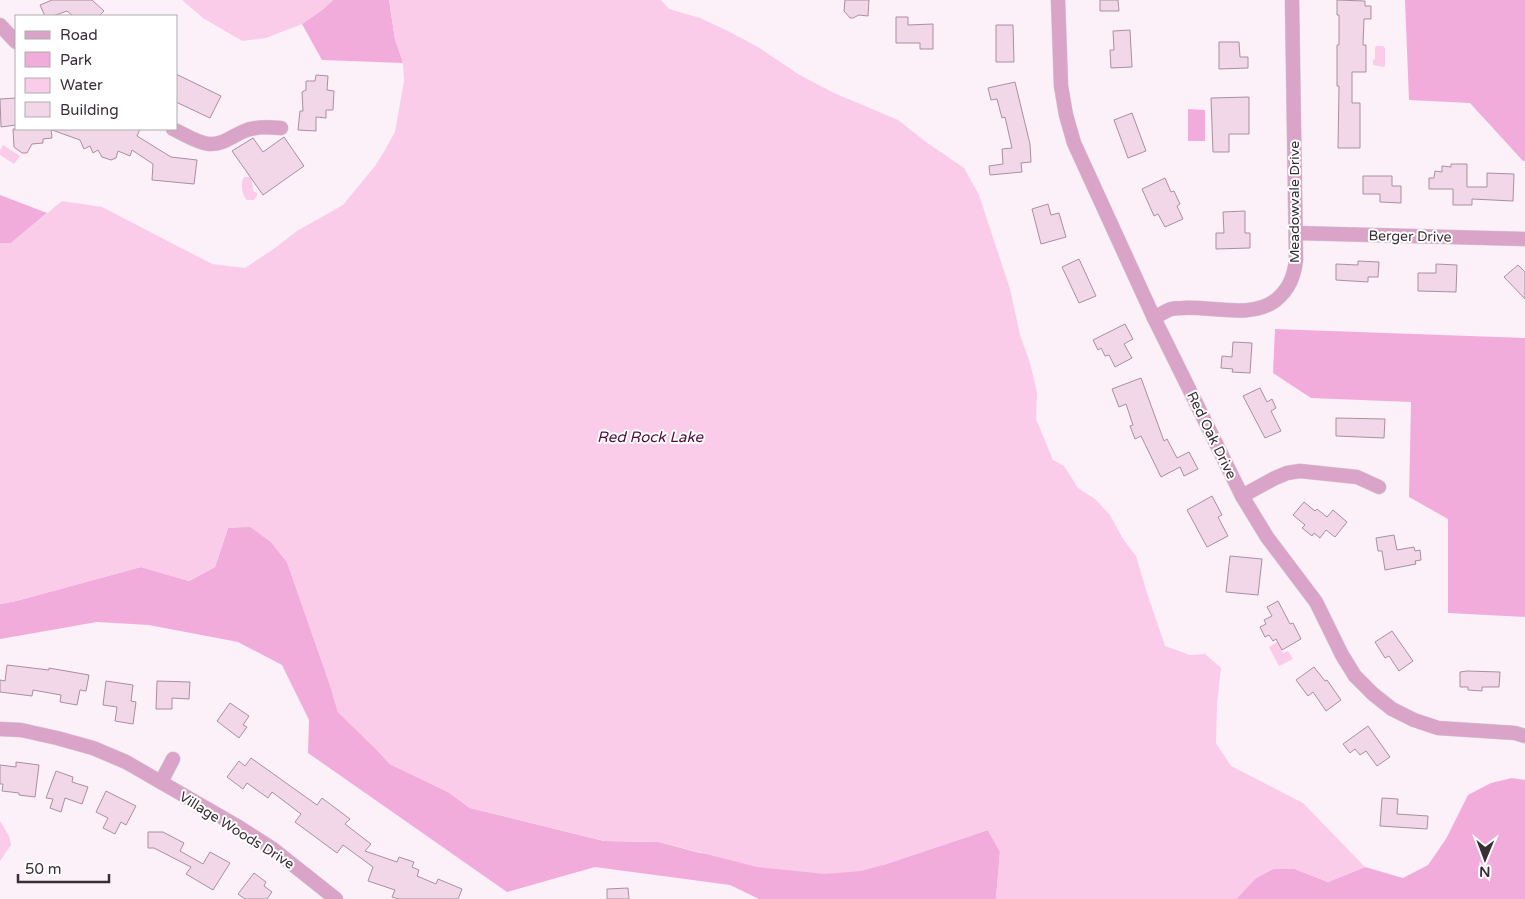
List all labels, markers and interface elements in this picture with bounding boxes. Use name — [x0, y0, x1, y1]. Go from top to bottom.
legend — [15, 15, 178, 130]
text: Road — [60, 26, 98, 44]
text: Park — [60, 51, 92, 69]
text: Water — [60, 76, 103, 94]
text: Building — [60, 101, 119, 119]
street label: Meadowvale Drive — [1286, 141, 1303, 263]
street label: Berger Drive — [1368, 227, 1452, 246]
street label: Red Oak Drive — [1183, 389, 1240, 482]
water label: Red Rock Lake — [597, 428, 705, 446]
street label: Village Woods Drive — [176, 788, 297, 873]
north arrow — [1460, 834, 1510, 884]
scale bar — [18, 852, 109, 884]
text: 50 m — [25, 860, 62, 878]
text: N — [1479, 863, 1491, 880]

